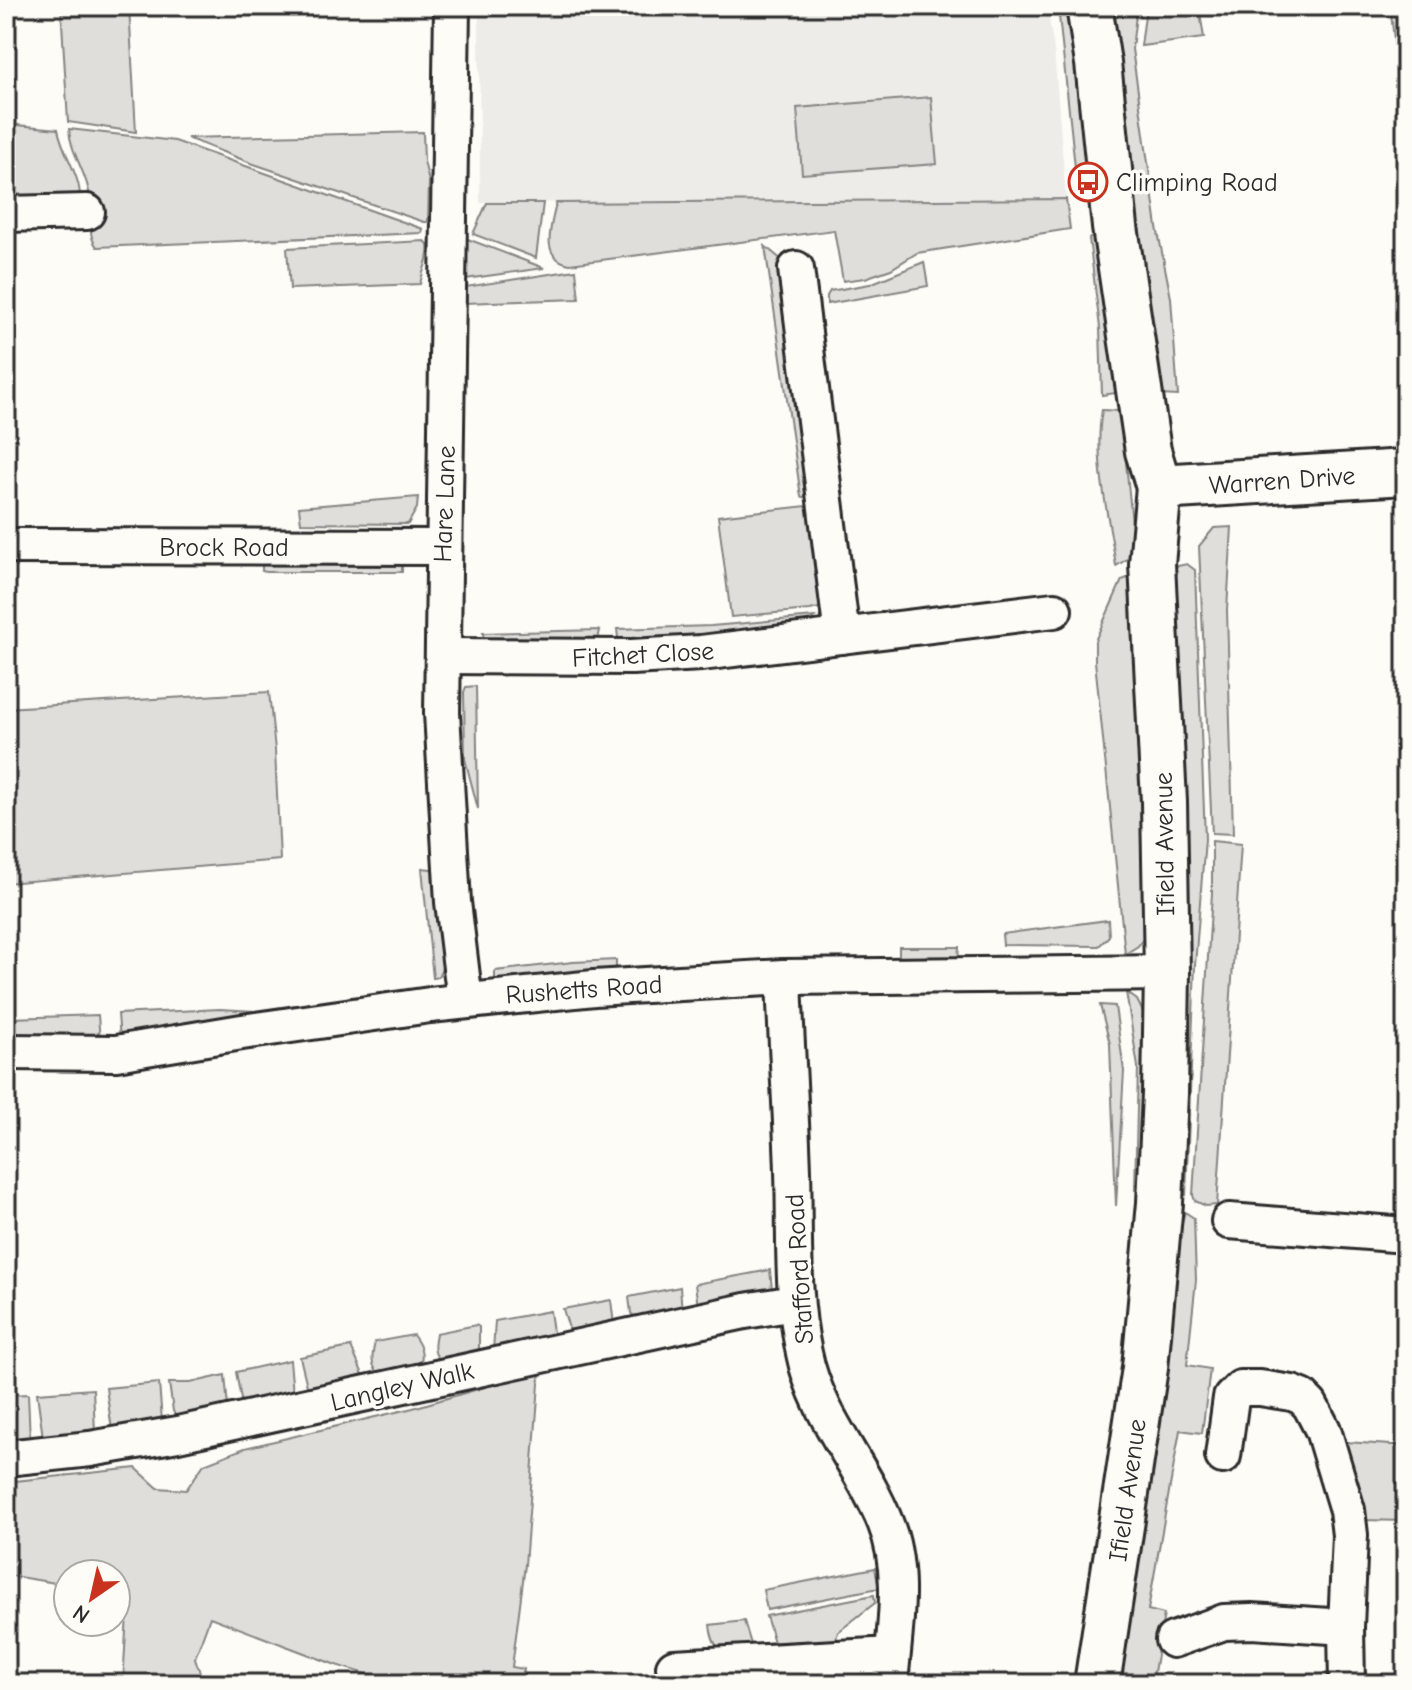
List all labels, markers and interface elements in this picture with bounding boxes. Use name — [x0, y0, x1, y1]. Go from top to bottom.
bus stop icon: Climping Road — [1067, 161, 1109, 203]
place label: Climping Road — [1116, 168, 1278, 198]
street label: Hare Lane — [428, 445, 462, 563]
street label: Warren Drive — [1208, 461, 1356, 501]
street label: Brock Road — [159, 533, 289, 563]
street label: Fitchet Close — [571, 636, 715, 674]
street label: Ifield Avenue — [1149, 772, 1181, 916]
street label: Rushetts Road — [505, 970, 663, 1010]
street label: Stafford Road — [780, 1193, 820, 1345]
street label: Langley Walk — [328, 1356, 477, 1418]
street label: Ifield Avenue — [1103, 1417, 1153, 1563]
north arrow — [52, 1558, 132, 1638]
text: N — [68, 1599, 95, 1629]

